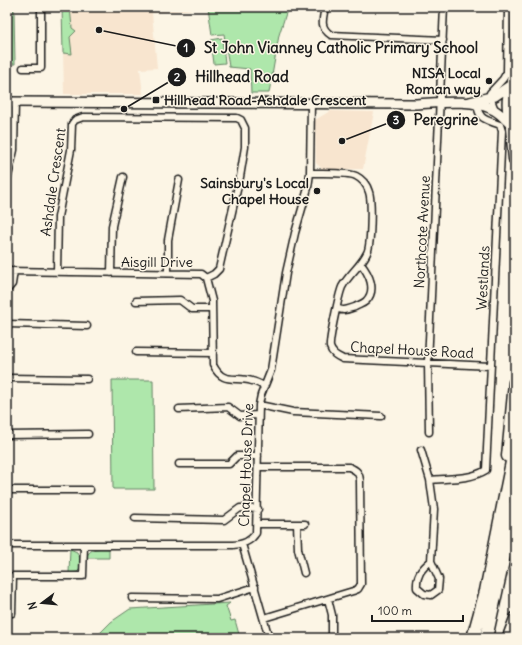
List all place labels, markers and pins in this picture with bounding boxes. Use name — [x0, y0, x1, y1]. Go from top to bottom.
callout: St John Vianney Catholic Primary School — [176, 34, 486, 61]
callout: Hillhead Road — [167, 63, 297, 90]
place label: NISA Local Roman way — [406, 64, 481, 98]
marker: NISA Local Roman way — [484, 76, 494, 86]
place label: Hillhead Road-Ashdale Crescent — [164, 91, 367, 109]
marker: Hillhead Road-Ashdale Crescent — [151, 95, 161, 105]
callout: Peregrine — [386, 106, 487, 133]
place label: Sainsbury's Local Chapel House — [200, 174, 309, 208]
marker: Sainsbury's Local Chapel House — [312, 186, 322, 196]

